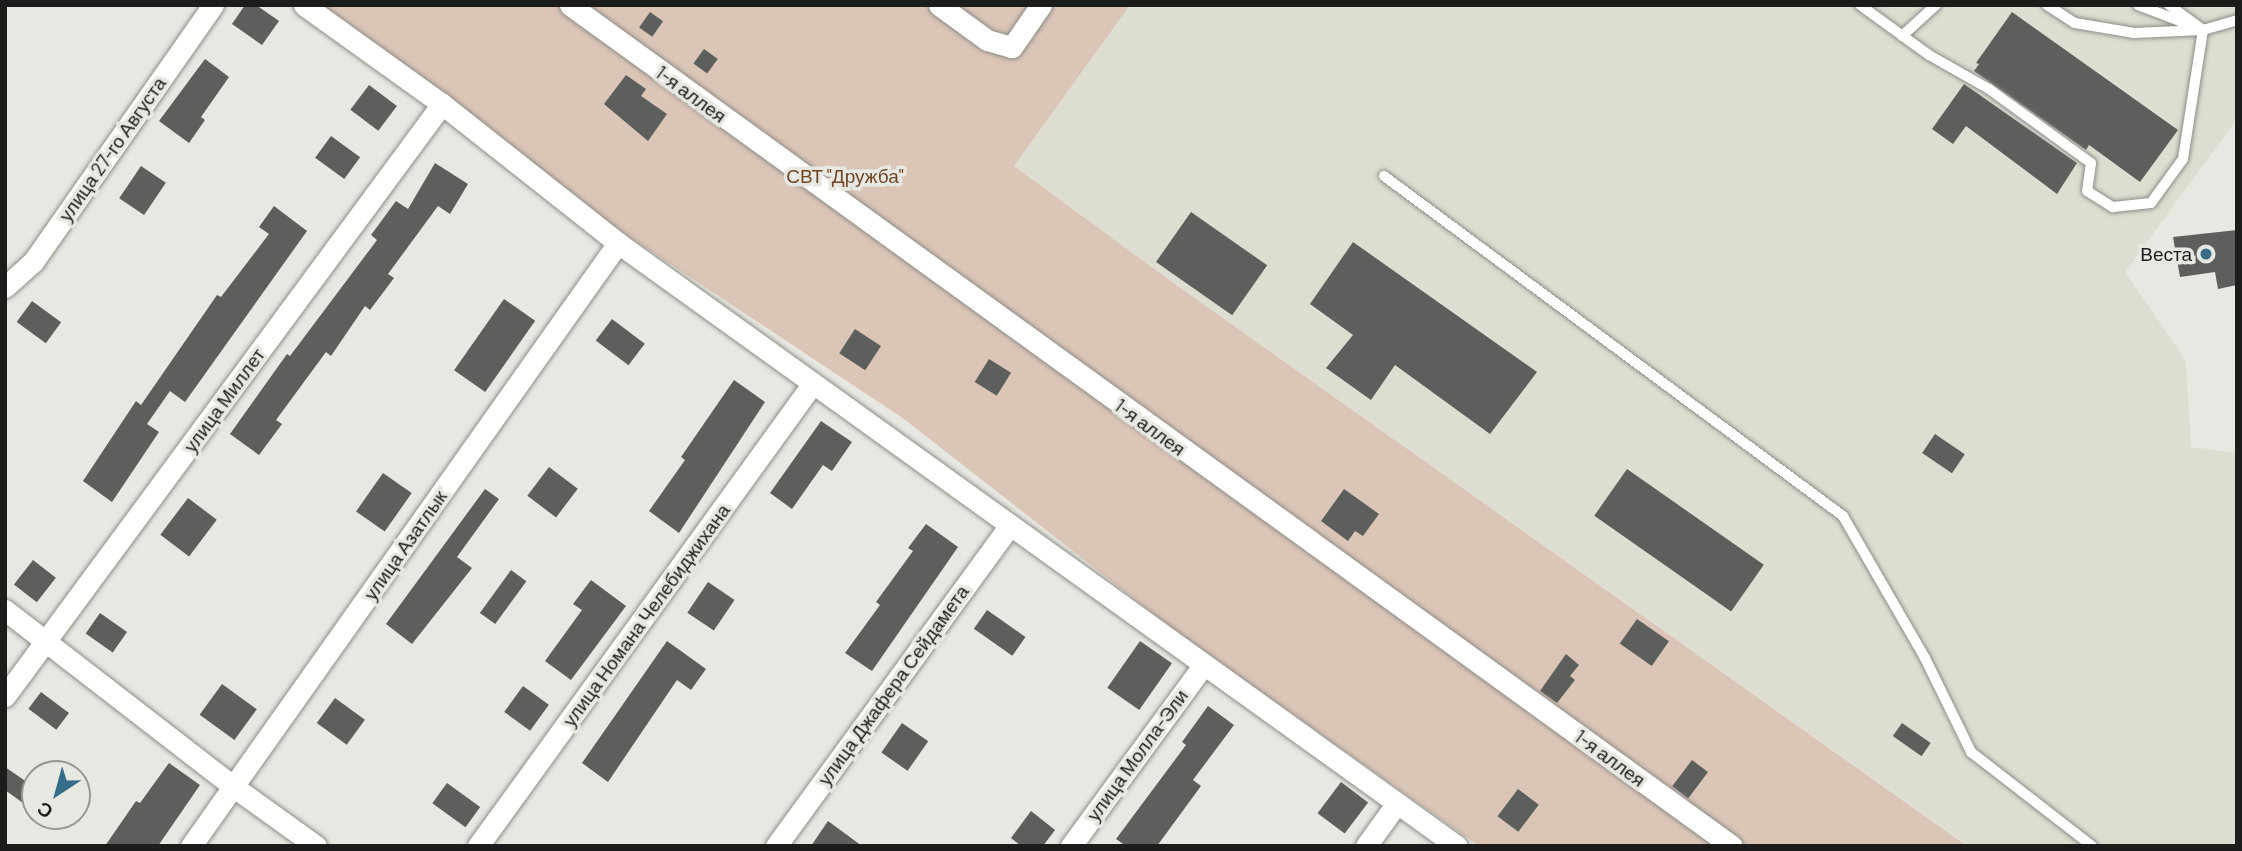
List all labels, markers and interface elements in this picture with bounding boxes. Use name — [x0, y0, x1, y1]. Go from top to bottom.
street label: 1-я аллея — [651, 61, 731, 127]
street label: улица 27-го Августа — [54, 72, 170, 226]
park label: СВТ "Дружба" — [786, 165, 904, 187]
place label: Веста — [2140, 243, 2192, 265]
marker: Веста — [2198, 246, 2214, 262]
street label: улица Миллет — [179, 343, 269, 457]
street label: 1-я аллея — [1110, 394, 1190, 460]
street label: улица Азатлык — [359, 486, 451, 604]
street label: улица Номана Челебиджихана — [558, 499, 734, 731]
street label: улица Джафера Сейдамета — [813, 580, 973, 790]
street label: улица Молла-Эли — [1082, 685, 1192, 825]
street label: 1-я аллея — [1570, 725, 1650, 791]
north arrow — [21, 760, 91, 830]
text: С — [32, 797, 57, 824]

